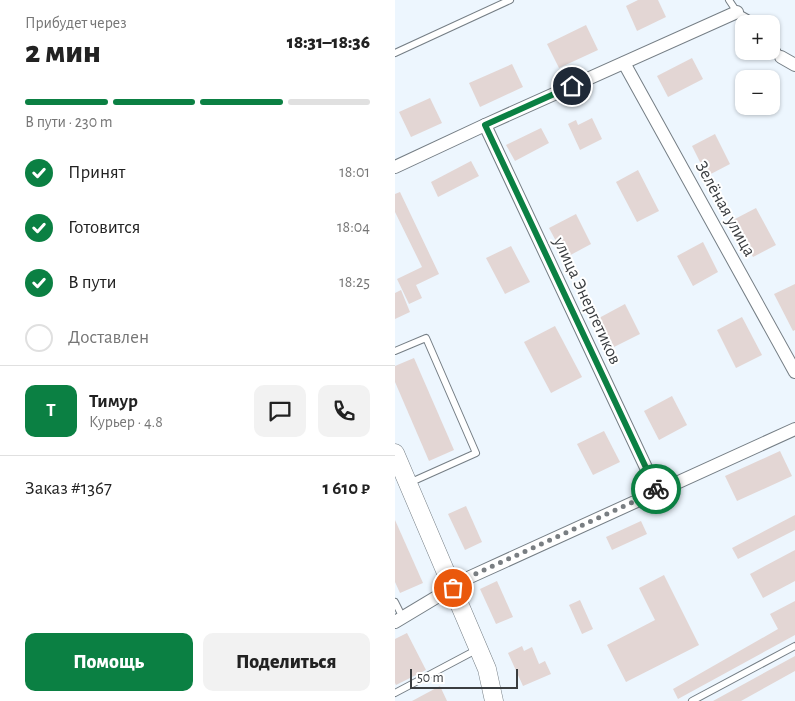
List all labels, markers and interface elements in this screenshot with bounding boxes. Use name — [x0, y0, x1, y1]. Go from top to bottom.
text: Прибудет через — [25, 15, 127, 31]
map controls — [735, 15, 780, 115]
button: + — [735, 15, 780, 60]
text: 18:31–18:36 — [287, 33, 370, 52]
text: 2 мин — [25, 36, 101, 68]
pin — [551, 65, 593, 107]
button: − — [735, 70, 780, 115]
icon: home — [558, 72, 586, 100]
text: В пути · 230 m — [25, 114, 113, 130]
street label: Зелёная улица — [691, 158, 759, 260]
icon: check — [25, 159, 53, 187]
text: Принят — [68, 163, 125, 182]
text: 18:01 — [339, 164, 370, 180]
icon: check — [25, 214, 53, 242]
text: Готовится — [68, 218, 141, 237]
text: 18:04 — [337, 219, 370, 235]
street label: улица Энергетиков — [549, 234, 624, 367]
icon: check — [25, 269, 53, 297]
text: В пути — [68, 273, 117, 292]
text: 18:25 — [339, 274, 370, 290]
text: Доставлен — [68, 328, 149, 347]
button: chat — [254, 385, 306, 437]
button: phone — [318, 385, 370, 437]
text: Тимур — [89, 392, 138, 411]
text: Т — [46, 401, 56, 420]
text: Курьер · 4.8 — [89, 414, 163, 430]
courier — [631, 464, 681, 514]
icon: bike — [642, 475, 670, 503]
text: Заказ #1367 — [25, 479, 112, 498]
text: 1 610 ₽ — [323, 479, 370, 498]
pin — [432, 567, 474, 609]
icon: bag — [439, 574, 467, 602]
button: Помощь — [25, 633, 193, 691]
button: Поделиться — [203, 633, 370, 691]
scale bar — [410, 666, 517, 689]
text: 50 m — [417, 671, 444, 685]

